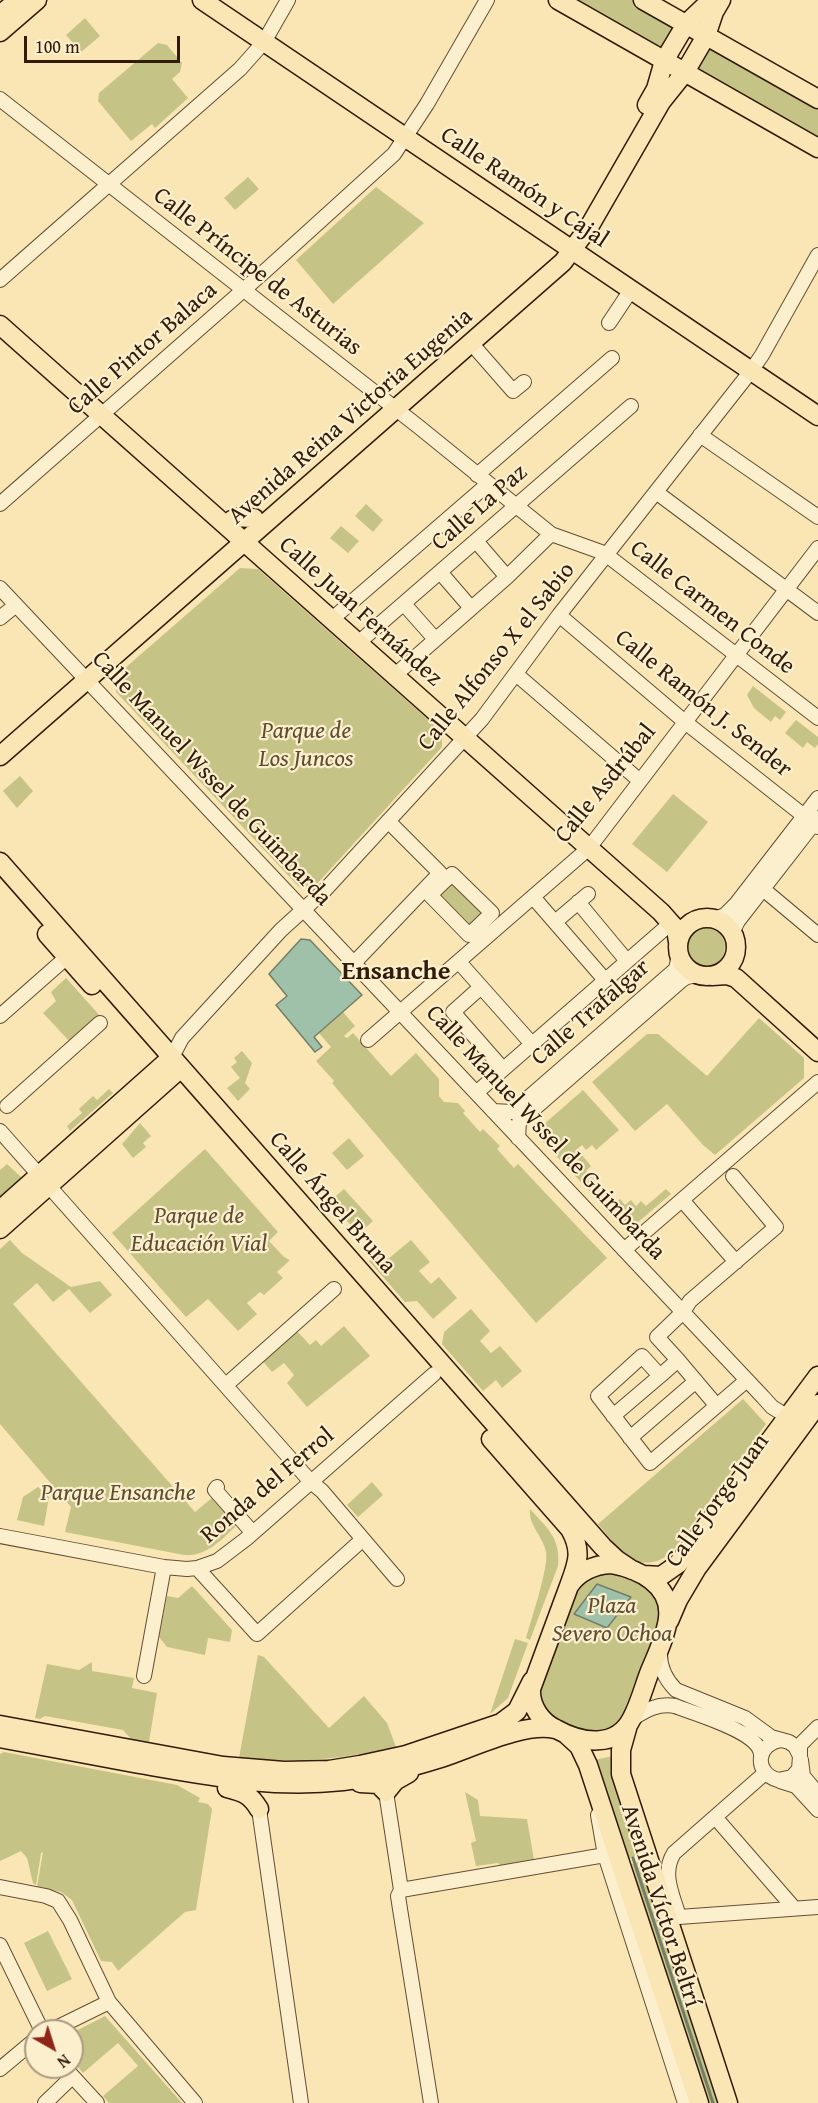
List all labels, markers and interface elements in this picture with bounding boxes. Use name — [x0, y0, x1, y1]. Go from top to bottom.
scale bar — [27, 24, 183, 62]
text: 100 m — [35, 33, 80, 60]
street label: Calle Ramón y Cajal — [435, 121, 613, 255]
street label: Calle Príncipe de Asturias — [147, 182, 367, 362]
street label: Calle Pintor Balaca — [62, 276, 224, 422]
street label: Avenida Reina Victoria Eugenia — [223, 303, 479, 531]
street label: Calle La Paz — [426, 459, 534, 557]
street label: Calle Juan Fernández — [272, 531, 448, 693]
street label: Calle Carmen Conde — [624, 535, 800, 681]
street label: Calle Alfonso X el Sabio — [412, 557, 582, 757]
street label: Calle Ramón J. Sender — [609, 624, 797, 784]
street label: Calle Manuel Wssel de Guimbarda — [85, 645, 337, 913]
park label: Parque de Los Juncos — [259, 718, 353, 774]
street label: Calle Asdrúbal — [549, 719, 663, 849]
street label: Calle Trafalgar — [526, 954, 656, 1072]
district label: Ensanche — [342, 956, 450, 988]
street label: Calle Manuel Wssel de Guimbarda — [419, 999, 671, 1267]
street label: Calle Ángel Bruna — [262, 1126, 402, 1280]
park label: Parque de Educación Vial — [131, 1203, 267, 1259]
street label: Ronda del Ferrol — [195, 1422, 341, 1550]
street label: Calle Jorge Juan — [660, 1429, 776, 1573]
park label: Parque Ensanche — [40, 1480, 196, 1508]
park label: Plaza Severo Ochoa — [552, 1593, 672, 1649]
street label: Avenida Víctor Beltrí — [614, 1801, 706, 2011]
north arrow — [24, 2019, 84, 2079]
text: N — [52, 2049, 76, 2074]

